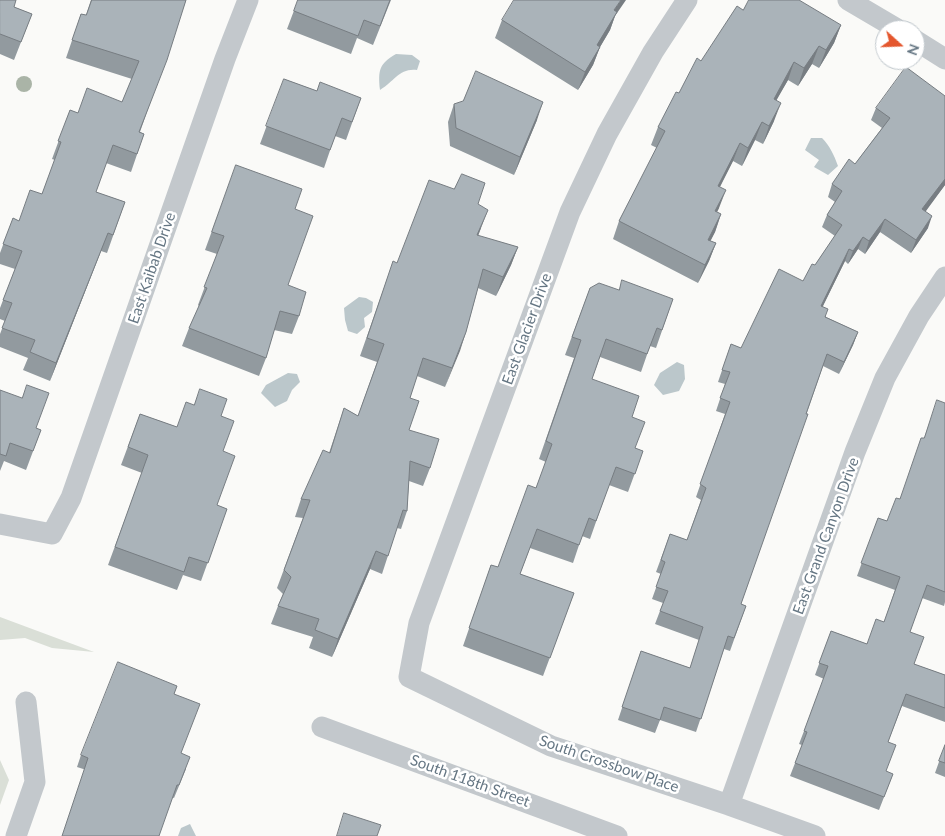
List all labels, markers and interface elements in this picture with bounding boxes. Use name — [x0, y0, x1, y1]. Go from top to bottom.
north arrow — [875, 20, 925, 70]
text: N — [904, 42, 923, 58]
street label: East Kaibab Drive — [125, 210, 179, 326]
street label: East Glacier Drive — [498, 271, 556, 387]
street label: East Grand Canyon Drive — [789, 455, 863, 617]
street label: South Crossbow Place — [537, 732, 681, 796]
street label: South 118th Street — [408, 751, 532, 811]

